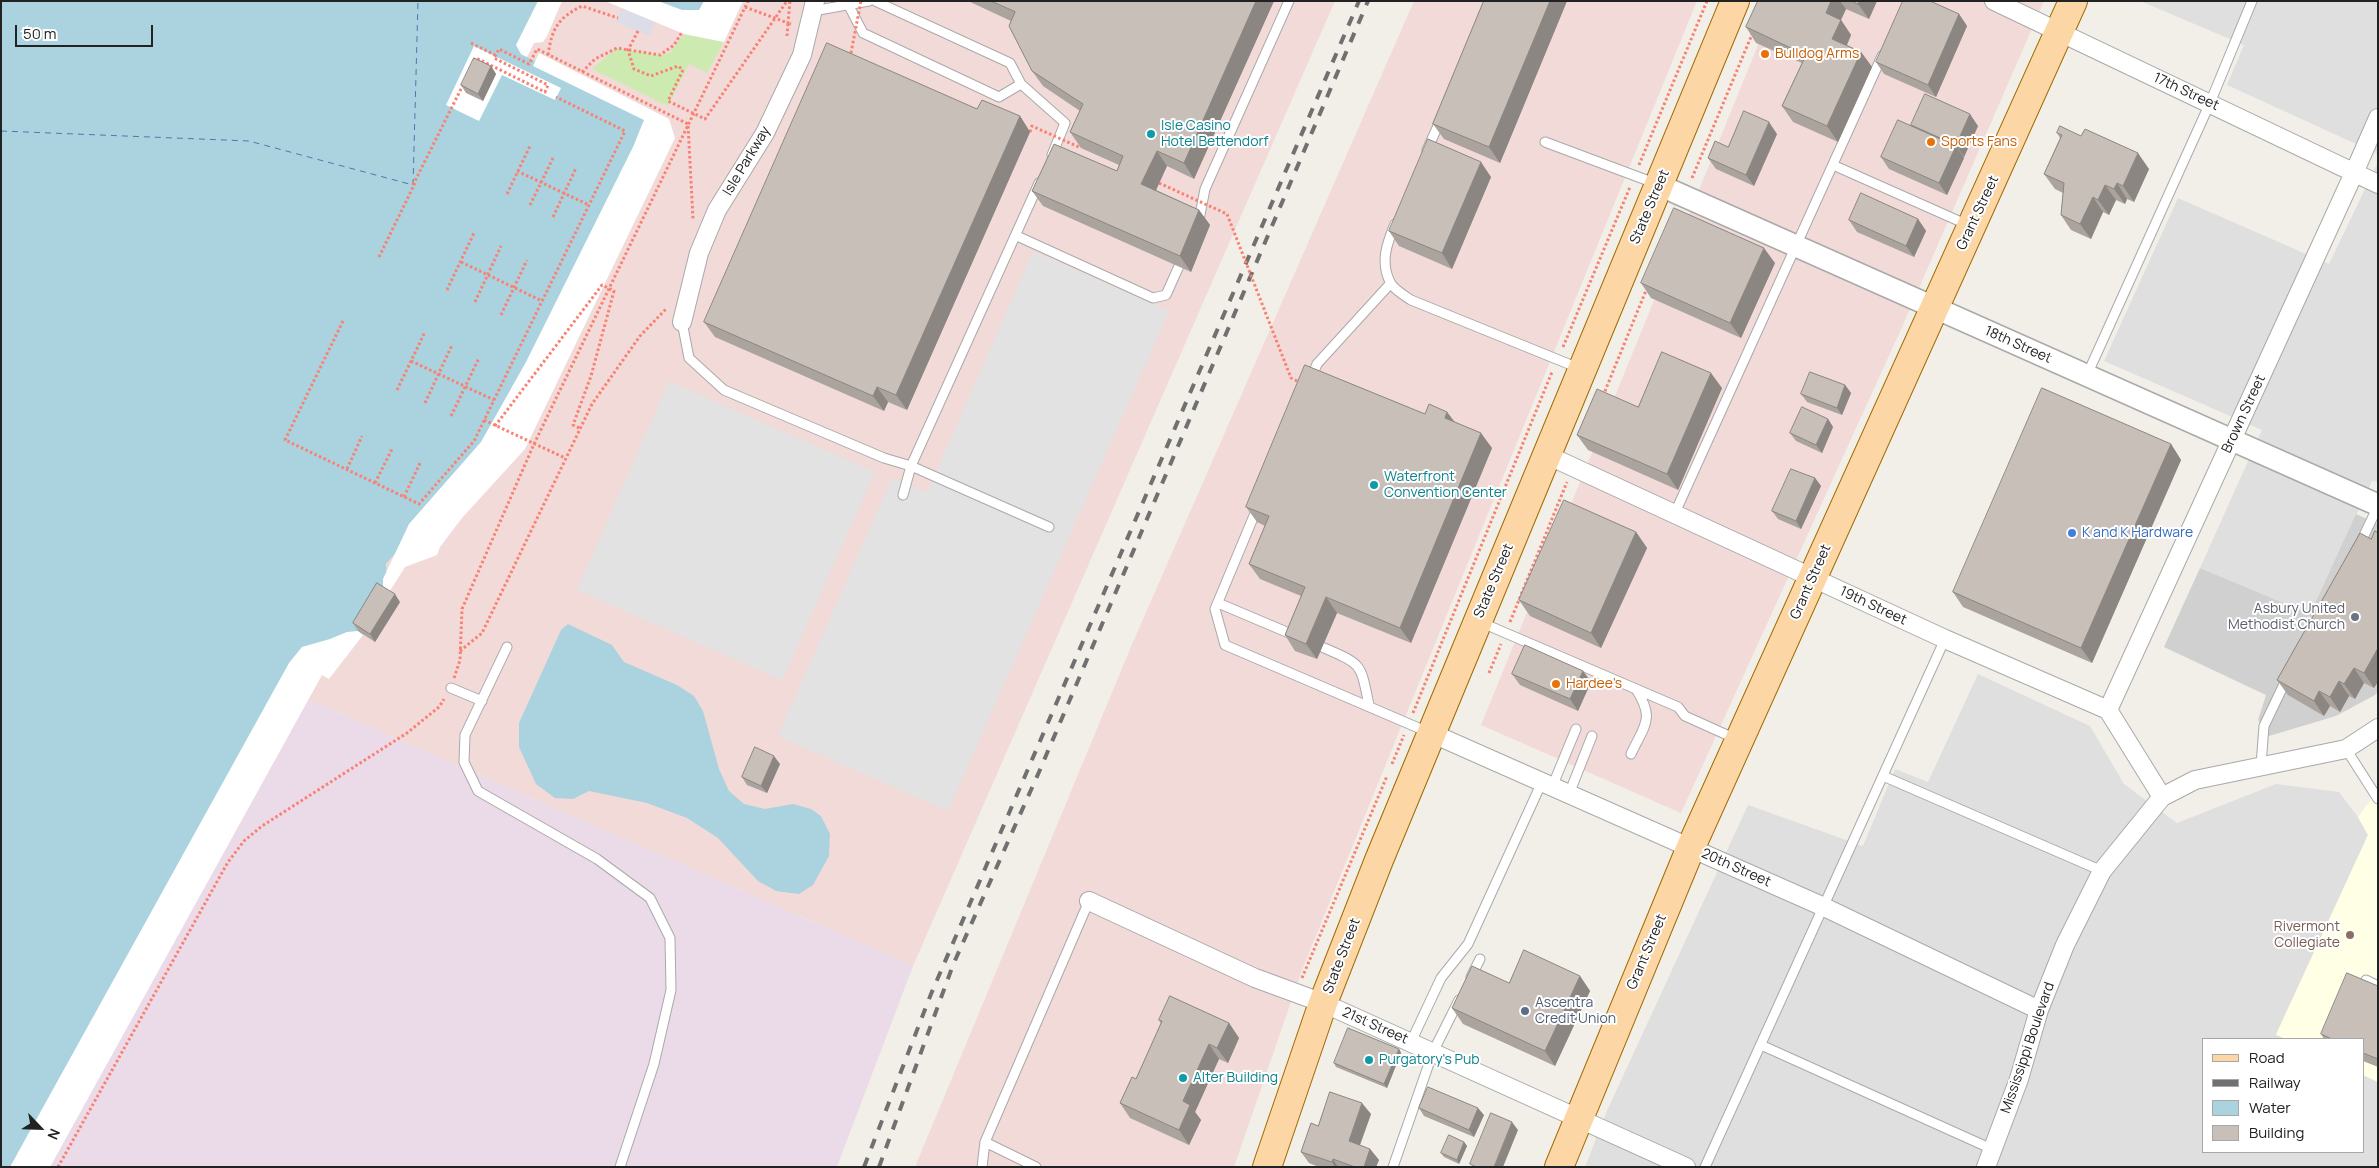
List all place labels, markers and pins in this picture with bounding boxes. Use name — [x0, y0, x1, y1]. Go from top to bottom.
place label: Bulldog Arms — [1775, 46, 1859, 62]
marker: Bulldog Arms — [1759, 48, 1771, 60]
place label: Isle Casino Hotel Bettendorf — [1161, 118, 1268, 150]
marker: Isle Casino Hotel Bettendorf — [1145, 128, 1157, 140]
place label: Sports Fans — [1941, 134, 2017, 150]
marker: Sports Fans — [1925, 136, 1937, 148]
place label: Waterfront Convention Center — [1384, 469, 1507, 502]
marker: Waterfront Convention Center — [1368, 479, 1380, 491]
place label: K and K Hardware — [2082, 525, 2193, 541]
marker: K and K Hardware — [2066, 527, 2078, 539]
place label: Asbury United Methodist Church — [2228, 601, 2345, 634]
marker: Asbury United Methodist Church — [2349, 611, 2361, 623]
place label: Hardee's — [1566, 676, 1622, 692]
marker: Hardee's — [1550, 678, 1562, 690]
place label: Rivermont Collegiate — [2274, 919, 2340, 952]
marker: Rivermont Collegiate — [2344, 929, 2356, 941]
place label: Ascentra Credit Union — [1535, 995, 1616, 1028]
marker: Ascentra Credit Union — [1519, 1005, 1531, 1017]
place label: Purgatory's Pub — [1379, 1052, 1480, 1068]
marker: Purgatory's Pub — [1363, 1054, 1375, 1066]
place label: Alter Building — [1193, 1070, 1278, 1086]
marker: Alter Building — [1177, 1072, 1189, 1084]

